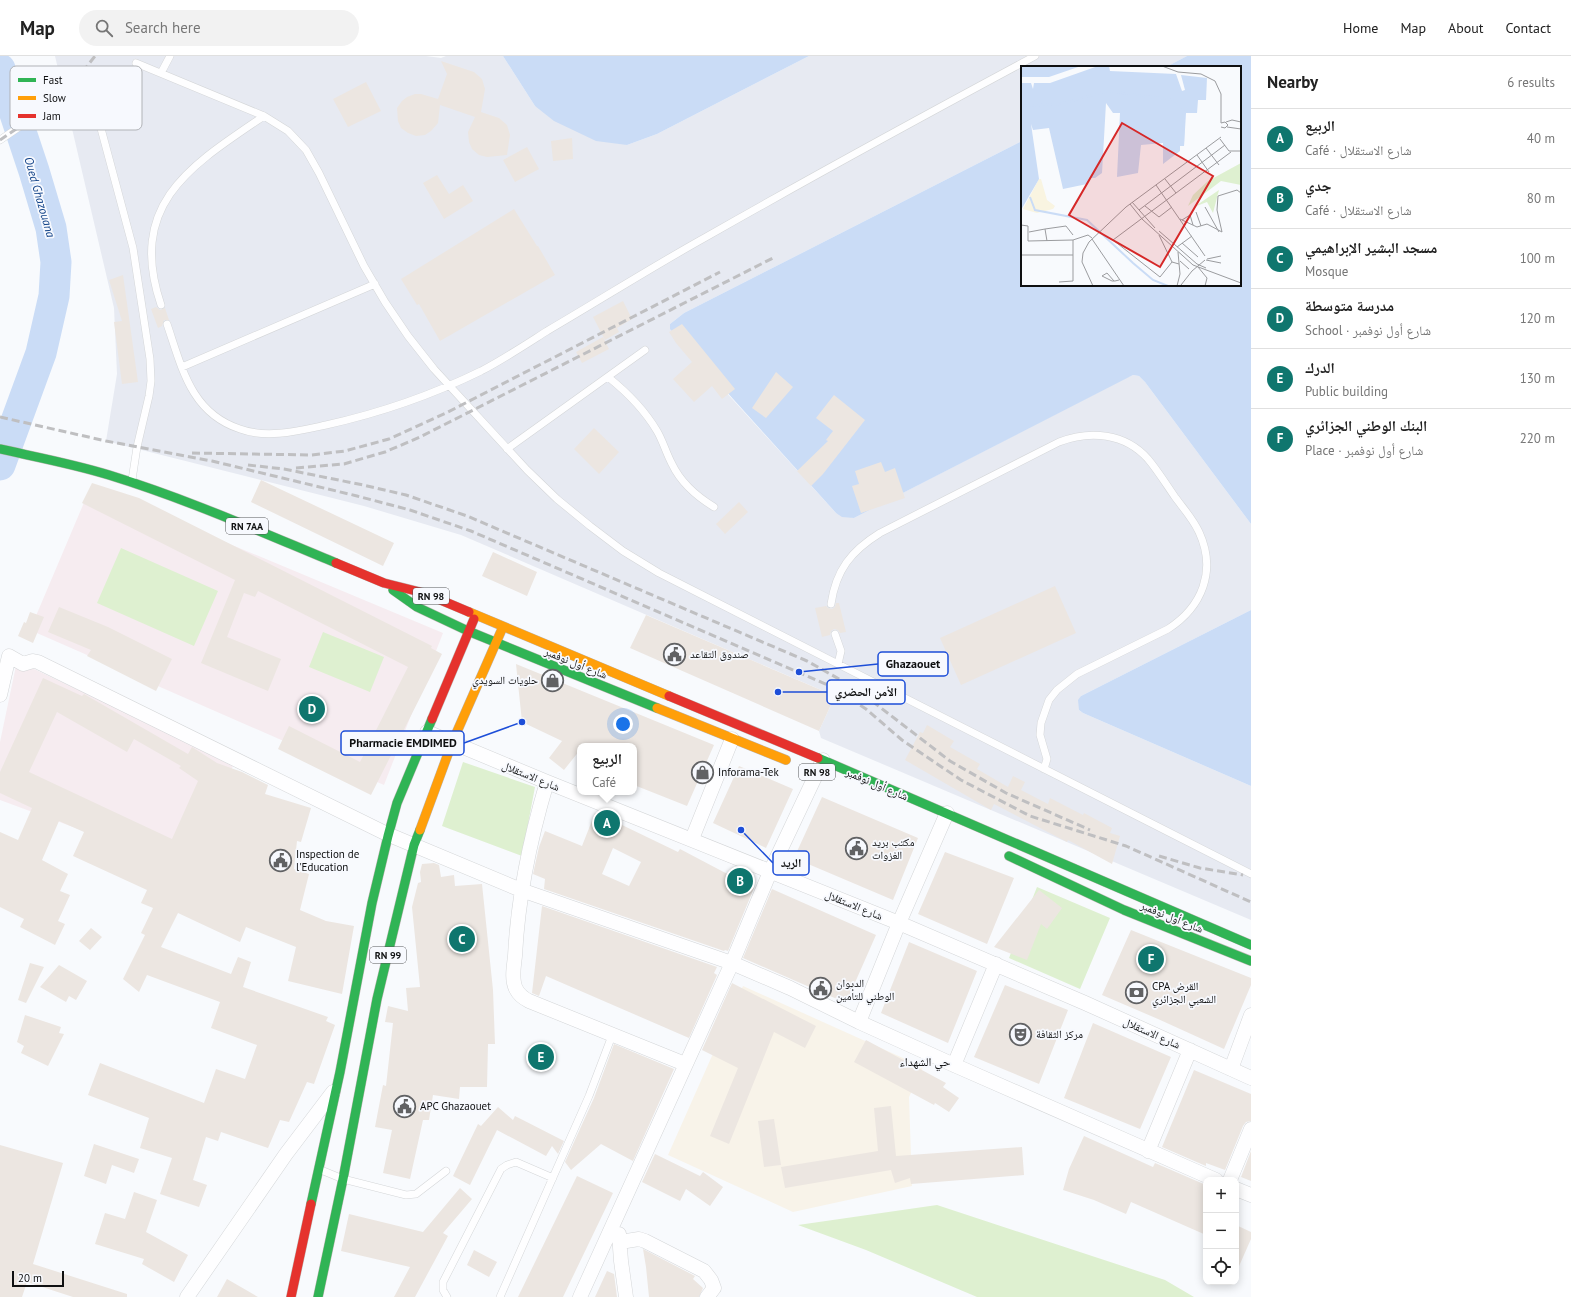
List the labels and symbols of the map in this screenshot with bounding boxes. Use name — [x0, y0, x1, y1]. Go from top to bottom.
legend — [10, 66, 142, 130]
inset map — [1021, 66, 1241, 286]
text: Fast — [43, 73, 63, 87]
text: Slow — [43, 91, 66, 105]
text: Jam — [42, 109, 61, 123]
water label: Oued Ghazouana — [21, 155, 59, 239]
road number: RN 7AA — [226, 518, 268, 534]
road number: RN 98 — [413, 588, 449, 604]
public building icon: صندوق التقاعد — [662, 641, 688, 667]
street label: شارع أول نوفمبر — [542, 644, 609, 682]
place label: صندوق التقاعد — [690, 647, 749, 661]
callout: Ghazaouet — [878, 652, 948, 676]
text: Ghazaouet — [886, 656, 941, 671]
shop icon: حلويات السويدي — [540, 667, 566, 693]
place label: حلويات السويدي — [472, 673, 538, 689]
callout: الأمن الحضري — [827, 680, 905, 704]
text: الأمن الحضري — [835, 684, 897, 702]
pin: D — [299, 694, 325, 724]
your location — [613, 714, 633, 734]
callout: Pharmacie EMDIMED — [341, 731, 464, 755]
text: Pharmacie EMDIMED — [349, 735, 457, 750]
street label: شارع الاستقلال — [500, 758, 562, 794]
shop icon: Inforama-Tek — [689, 759, 715, 785]
road number: RN 98 — [799, 764, 835, 780]
street label: شارع أول نوفمبر — [843, 764, 910, 803]
place label: Inforama-Tek — [718, 765, 779, 779]
pin: A — [594, 808, 620, 838]
public building icon: مكتب بريد الغزوات — [844, 835, 870, 861]
place label: مكتب بريد الغزوات — [872, 835, 914, 862]
public building icon: Inspection de l'Education — [268, 847, 294, 873]
place label: Inspection de l'Education — [296, 847, 360, 874]
callout: الريد — [773, 851, 809, 875]
text: الريد — [781, 855, 801, 870]
pin: B — [727, 866, 753, 896]
street label: شارع الاستقلال — [823, 887, 885, 923]
street label: شارع أول نوفمبر — [1138, 898, 1205, 936]
pin: C — [449, 924, 475, 954]
pin: F — [1138, 944, 1164, 974]
road number: RN 99 — [370, 947, 406, 963]
public building icon: الديوان الوطني للتأمين — [808, 976, 834, 1002]
place label: الديوان الوطني للتأمين — [836, 976, 894, 1005]
bank icon: CPA القرض الشعبي الجزائري — [1123, 979, 1149, 1005]
place label: CPA القرض الشعبي الجزائري — [1152, 979, 1216, 1008]
street label: شارع الاستقلال — [1121, 1014, 1183, 1052]
theatre icon: مركز الثقافة — [1008, 1021, 1034, 1047]
place label: مركز الثقافة — [1036, 1027, 1083, 1041]
pin: E — [528, 1042, 554, 1072]
district label: حي الشهداء — [900, 1054, 951, 1072]
public building icon: APC Ghazaouet — [392, 1093, 418, 1119]
place label: APC Ghazaouet — [420, 1099, 491, 1113]
scale bar — [12, 1269, 64, 1288]

